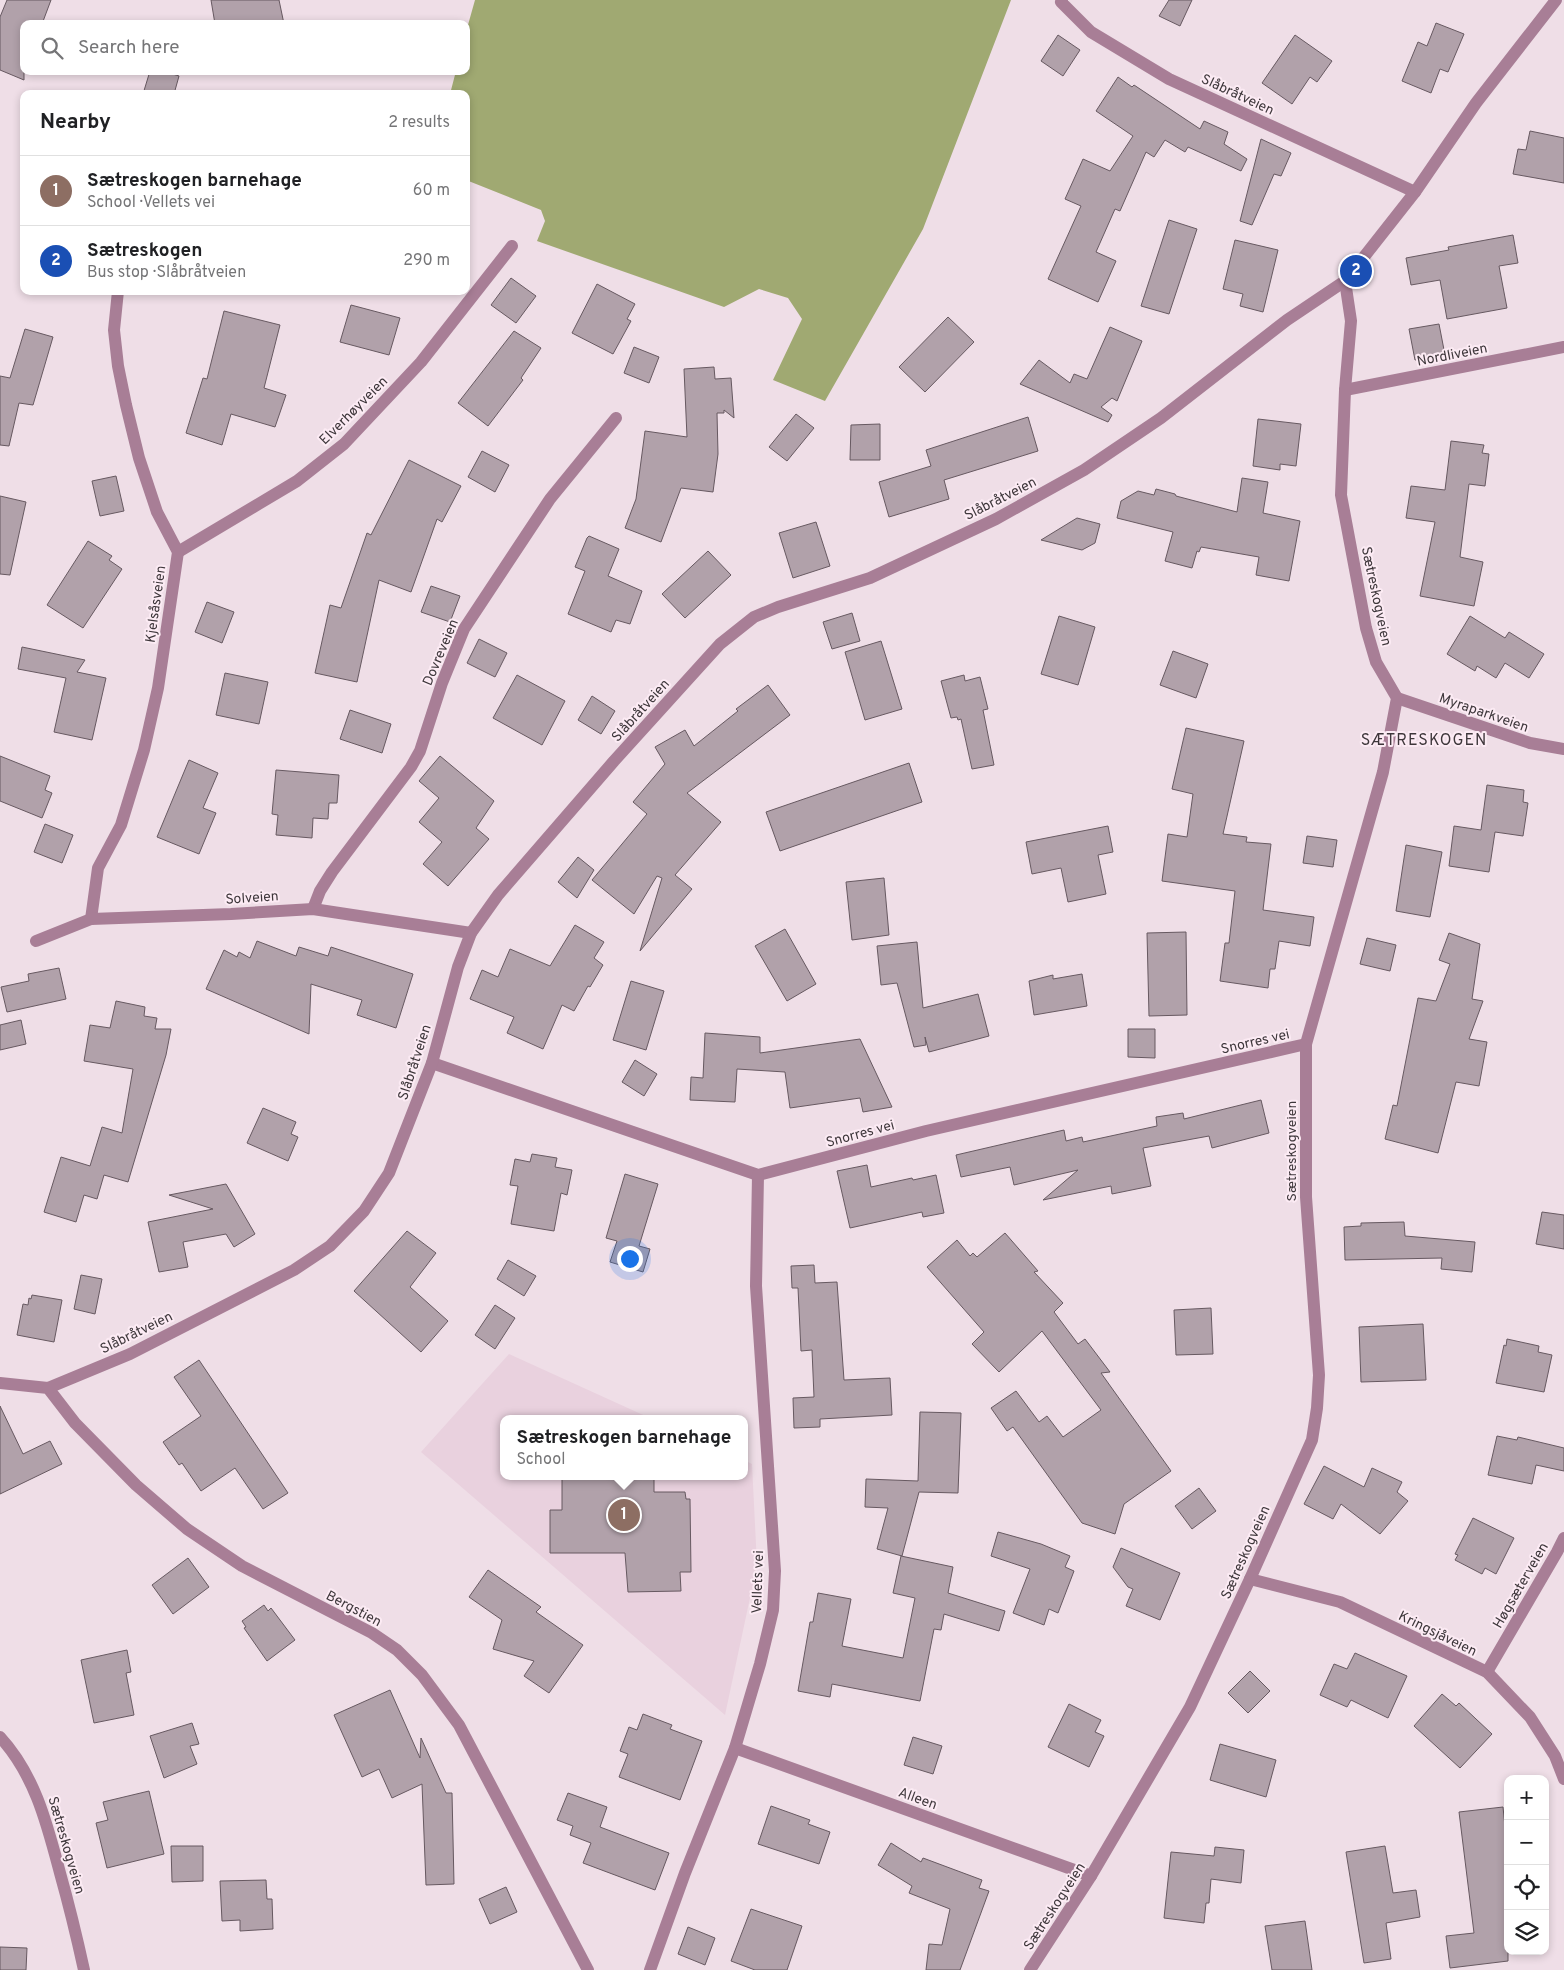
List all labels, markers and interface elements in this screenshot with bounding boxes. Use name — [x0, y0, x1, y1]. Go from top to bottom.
search box — [20, 20, 470, 75]
icon: search — [38, 34, 66, 62]
text: Search here — [78, 36, 180, 60]
street label: Slåbråtveien — [1198, 71, 1277, 120]
text: Nearby — [40, 109, 111, 136]
text: 2 results — [388, 113, 450, 133]
text: Sætreskogen barnehage — [87, 169, 302, 193]
text: 1 — [53, 181, 59, 201]
text: 60 m — [413, 181, 450, 201]
text: School · Vellets vei — [87, 193, 215, 213]
text: Sætreskogen — [87, 239, 202, 263]
text: 2 — [51, 251, 61, 271]
text: 290 m — [403, 251, 450, 271]
pin: 2 — [1340, 252, 1372, 290]
text: Bus stop · Slåbråtveien — [87, 263, 246, 283]
street label: Nordliveien — [1416, 340, 1489, 371]
street label: Elverhøyveien — [316, 373, 392, 449]
street label: Slåbråtveien — [962, 474, 1040, 525]
street label: Sætreskogveien — [1357, 545, 1394, 647]
street label: Kjelsåsveien — [143, 564, 170, 644]
street label: Dovreveien — [420, 617, 463, 688]
street label: Slåbråtveien — [609, 676, 674, 746]
street label: Myraparkveien — [1437, 690, 1530, 737]
district label: SÆTRESKOGEN — [1361, 731, 1487, 751]
street label: Solveien — [225, 888, 279, 909]
street label: Slåbråtveien — [395, 1022, 436, 1102]
street label: Snorres vei — [1219, 1026, 1291, 1059]
street label: Sætreskogveien — [1284, 1101, 1301, 1201]
street label: Snorres vei — [824, 1117, 896, 1152]
your location — [617, 1246, 643, 1272]
street label: Slåbråtveien — [98, 1308, 176, 1358]
popup — [500, 1415, 748, 1480]
text: Sætreskogen barnehage — [517, 1426, 731, 1450]
text: School — [517, 1450, 565, 1470]
pin: 1 — [608, 1496, 640, 1534]
street label: Sætreskogveien — [1218, 1503, 1275, 1602]
street label: Høgsæterveien — [1490, 1540, 1553, 1632]
street label: Vellets vei — [749, 1550, 768, 1614]
street label: Bergstien — [323, 1588, 384, 1631]
street label: Kringsjåveien — [1395, 1608, 1479, 1661]
map controls — [1504, 1775, 1549, 1955]
button: + — [1504, 1775, 1549, 1820]
street label: Alleen — [896, 1785, 939, 1814]
street label: Sætreskogveien — [43, 1795, 88, 1896]
button: − — [1504, 1820, 1549, 1865]
street label: Sætreskogveien — [1021, 1860, 1090, 1954]
button: locate — [1504, 1865, 1549, 1910]
button: layers — [1504, 1910, 1549, 1955]

